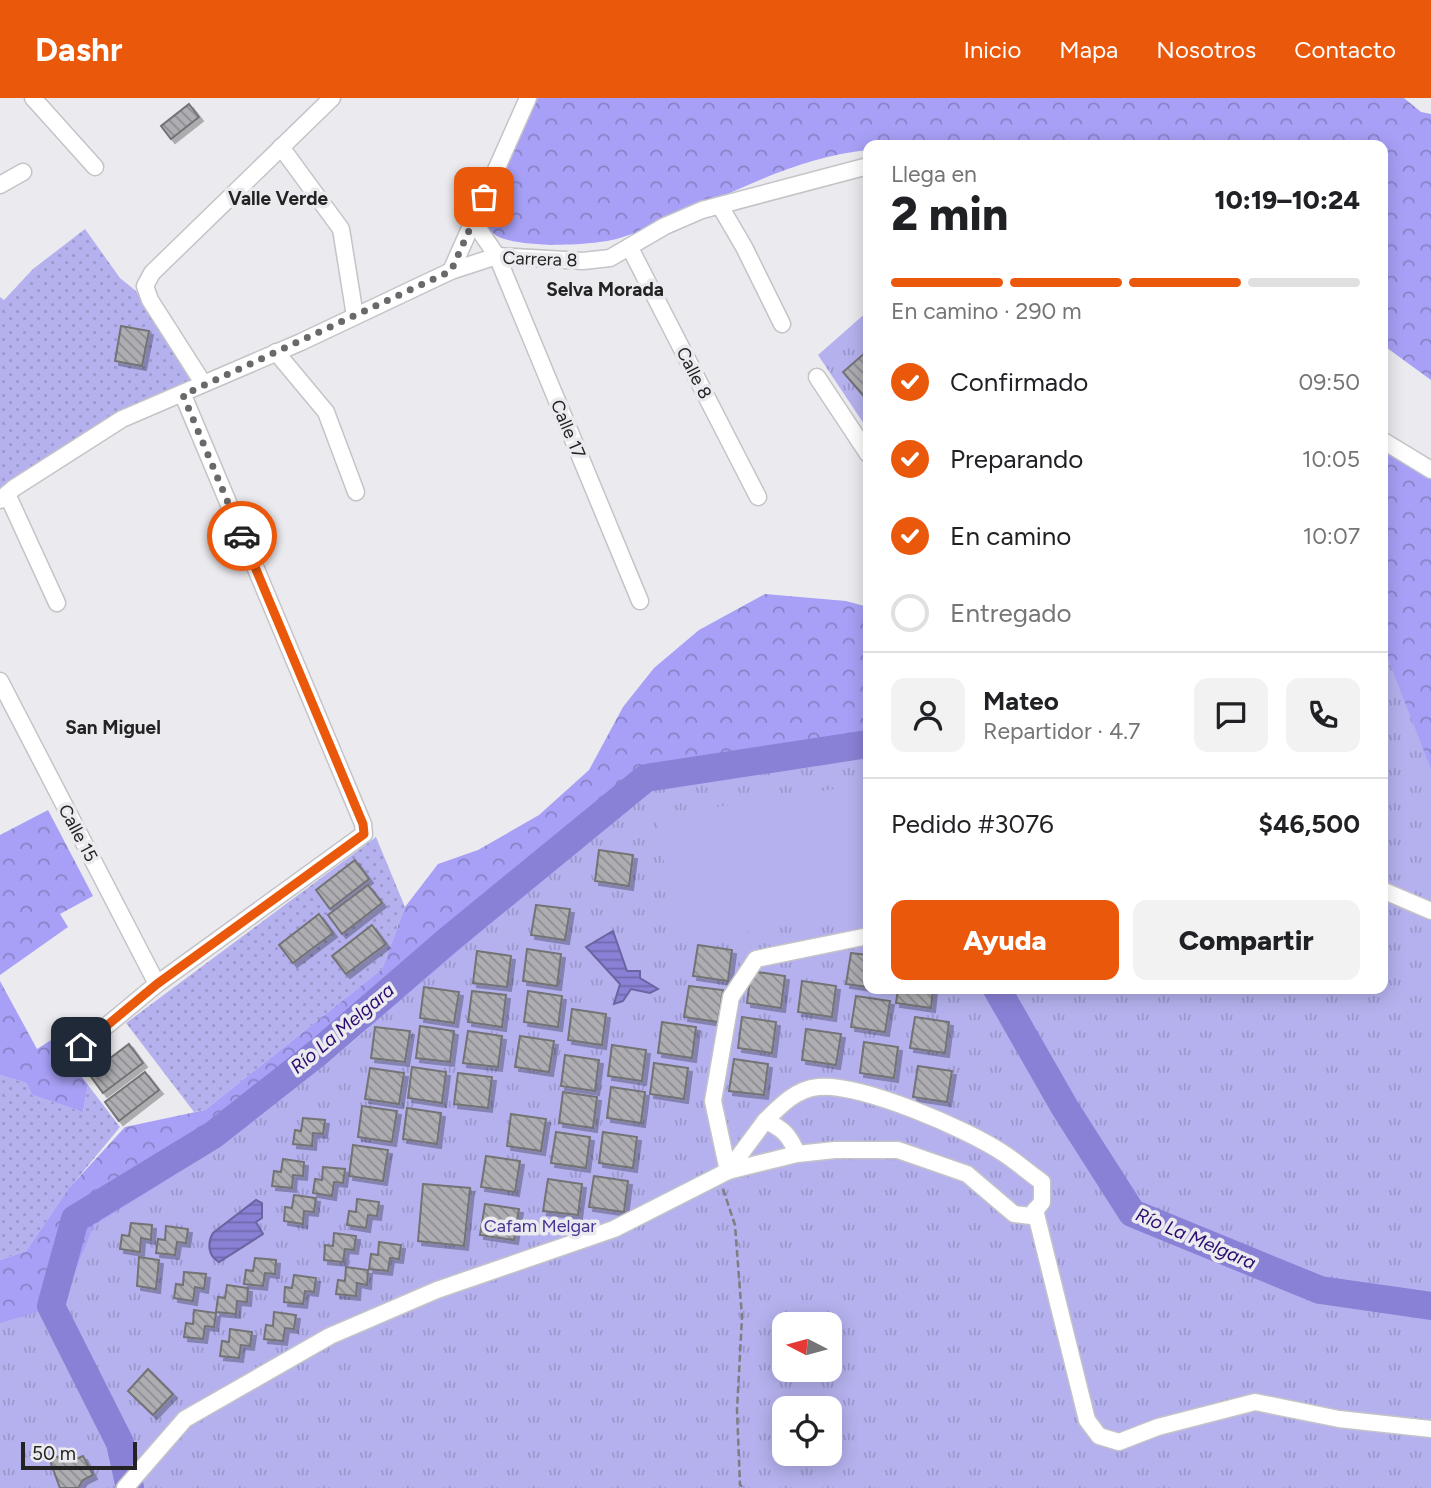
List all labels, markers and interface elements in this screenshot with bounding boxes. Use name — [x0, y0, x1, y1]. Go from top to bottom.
text: Dashr — [35, 30, 122, 69]
text: Inicio — [963, 35, 1021, 64]
text: Mapa — [1059, 35, 1118, 64]
text: Nosotros — [1156, 35, 1256, 64]
text: Contacto — [1294, 35, 1396, 64]
text: Llega en — [891, 160, 977, 188]
pin — [454, 167, 514, 227]
icon: bag — [465, 178, 503, 216]
text: 10:19–10:24 — [1215, 184, 1360, 216]
text: 2 min — [891, 186, 1008, 242]
district label: Valle Verde — [228, 187, 328, 210]
street label: Carrera 8 — [502, 247, 578, 271]
district label: Selva Morada — [546, 278, 664, 301]
text: En camino · 290 m — [891, 297, 1081, 325]
street label: Calle 8 — [672, 343, 716, 403]
icon: check — [891, 363, 929, 401]
text: Confirmado — [950, 366, 1088, 398]
text: 09:50 — [1298, 368, 1360, 396]
street label: Calle 17 — [546, 396, 590, 462]
icon: check — [891, 440, 929, 478]
text: Preparando — [950, 443, 1083, 475]
text: 10:05 — [1302, 445, 1360, 473]
courier — [207, 501, 277, 571]
icon: car — [223, 517, 261, 555]
icon: check — [891, 517, 929, 555]
text: En camino — [950, 520, 1071, 552]
text: 10:07 — [1303, 522, 1360, 550]
text: Entregado — [950, 597, 1072, 629]
button: person — [891, 678, 965, 752]
button: chat — [1194, 678, 1268, 752]
button: phone — [1286, 678, 1360, 752]
text: Mateo — [983, 685, 1059, 717]
district label: San Miguel — [65, 716, 161, 739]
text: Repartidor · 4.7 — [983, 717, 1140, 745]
street label: Calle 15 — [54, 800, 102, 866]
text: Pedido #3076 — [891, 808, 1054, 840]
text: $46,500 — [1259, 808, 1360, 840]
button: Ayuda — [891, 900, 1119, 980]
button: Compartir — [1133, 900, 1360, 980]
water label: Río La Melgara — [286, 978, 399, 1078]
pin — [51, 1017, 111, 1077]
icon: home — [62, 1028, 100, 1066]
water label: Río La Melgara — [1132, 1203, 1259, 1274]
park label: Cafam Melgar — [484, 1215, 596, 1237]
north arrow — [772, 1312, 842, 1382]
map controls — [772, 1312, 842, 1466]
button: locate — [772, 1396, 842, 1466]
scale bar — [21, 1439, 136, 1471]
text: 50 m — [32, 1442, 76, 1465]

